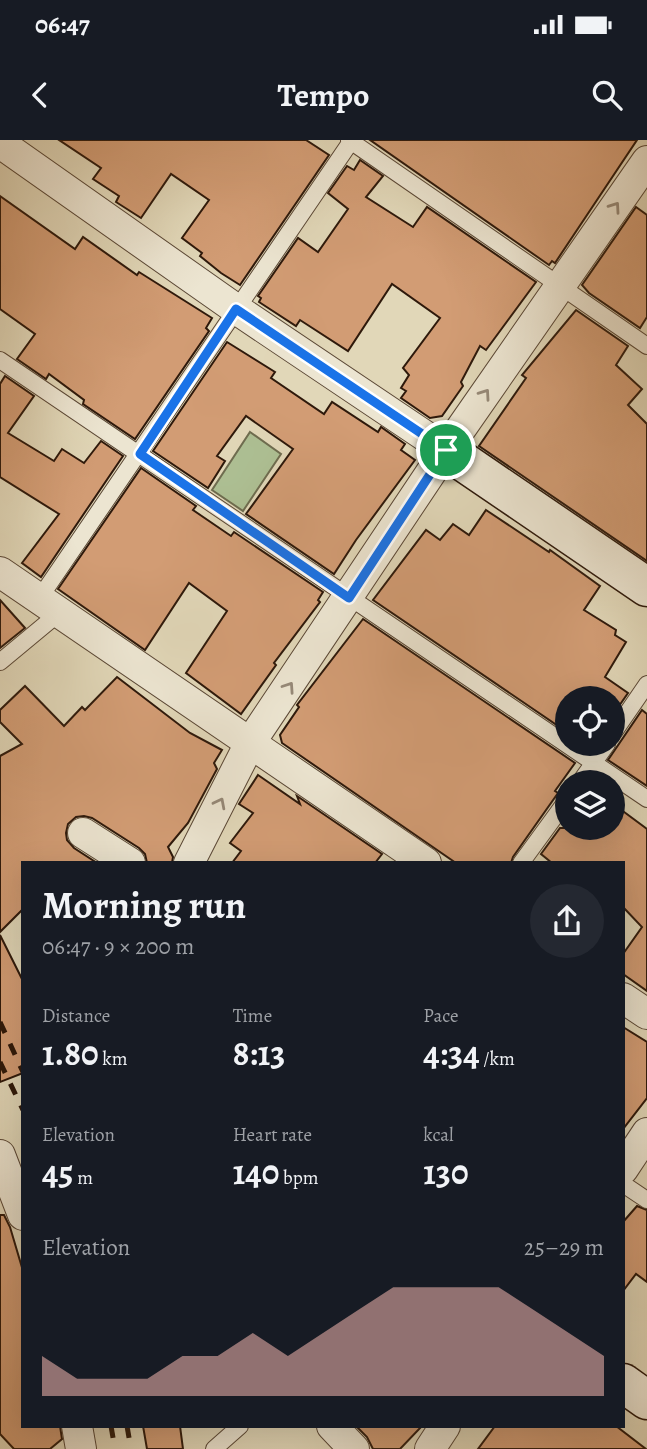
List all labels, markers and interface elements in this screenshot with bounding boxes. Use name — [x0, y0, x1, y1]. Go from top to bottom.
text: 06:47 — [35, 7, 90, 42]
text: Tempo — [278, 73, 369, 117]
icon: back — [21, 76, 59, 114]
icon: search — [588, 76, 626, 114]
one-way arrow — [607, 202, 619, 215]
one-way arrow — [477, 389, 489, 402]
pin — [416, 420, 476, 480]
icon: arrive — [427, 431, 465, 469]
one-way arrow — [281, 681, 294, 694]
map controls — [555, 686, 625, 840]
button: locate — [555, 686, 625, 756]
button: layers — [555, 770, 625, 840]
one-way arrow — [211, 798, 225, 810]
text: Morning run — [42, 879, 246, 931]
button: share — [530, 884, 604, 958]
text: 06:47 · 9 × 200 m — [42, 931, 194, 962]
text: Distance — [42, 1003, 110, 1029]
text: Time — [233, 1003, 272, 1029]
text: Pace — [423, 1003, 459, 1029]
text: 1.80 — [42, 1029, 99, 1077]
text: 8:13 — [233, 1029, 285, 1077]
text: 4:34 — [423, 1029, 480, 1077]
text: km — [99, 1046, 128, 1072]
text: /km — [480, 1046, 515, 1072]
text: Elevation — [42, 1122, 115, 1148]
text: Heart rate — [233, 1122, 312, 1148]
text: kcal — [423, 1122, 454, 1148]
text: 45 — [42, 1148, 73, 1196]
text: 140 — [233, 1148, 279, 1196]
text: 130 — [423, 1148, 469, 1196]
text: m — [73, 1165, 93, 1191]
text: bpm — [279, 1165, 319, 1191]
text: Elevation — [42, 1232, 130, 1263]
text: 25–29 m — [524, 1232, 604, 1263]

